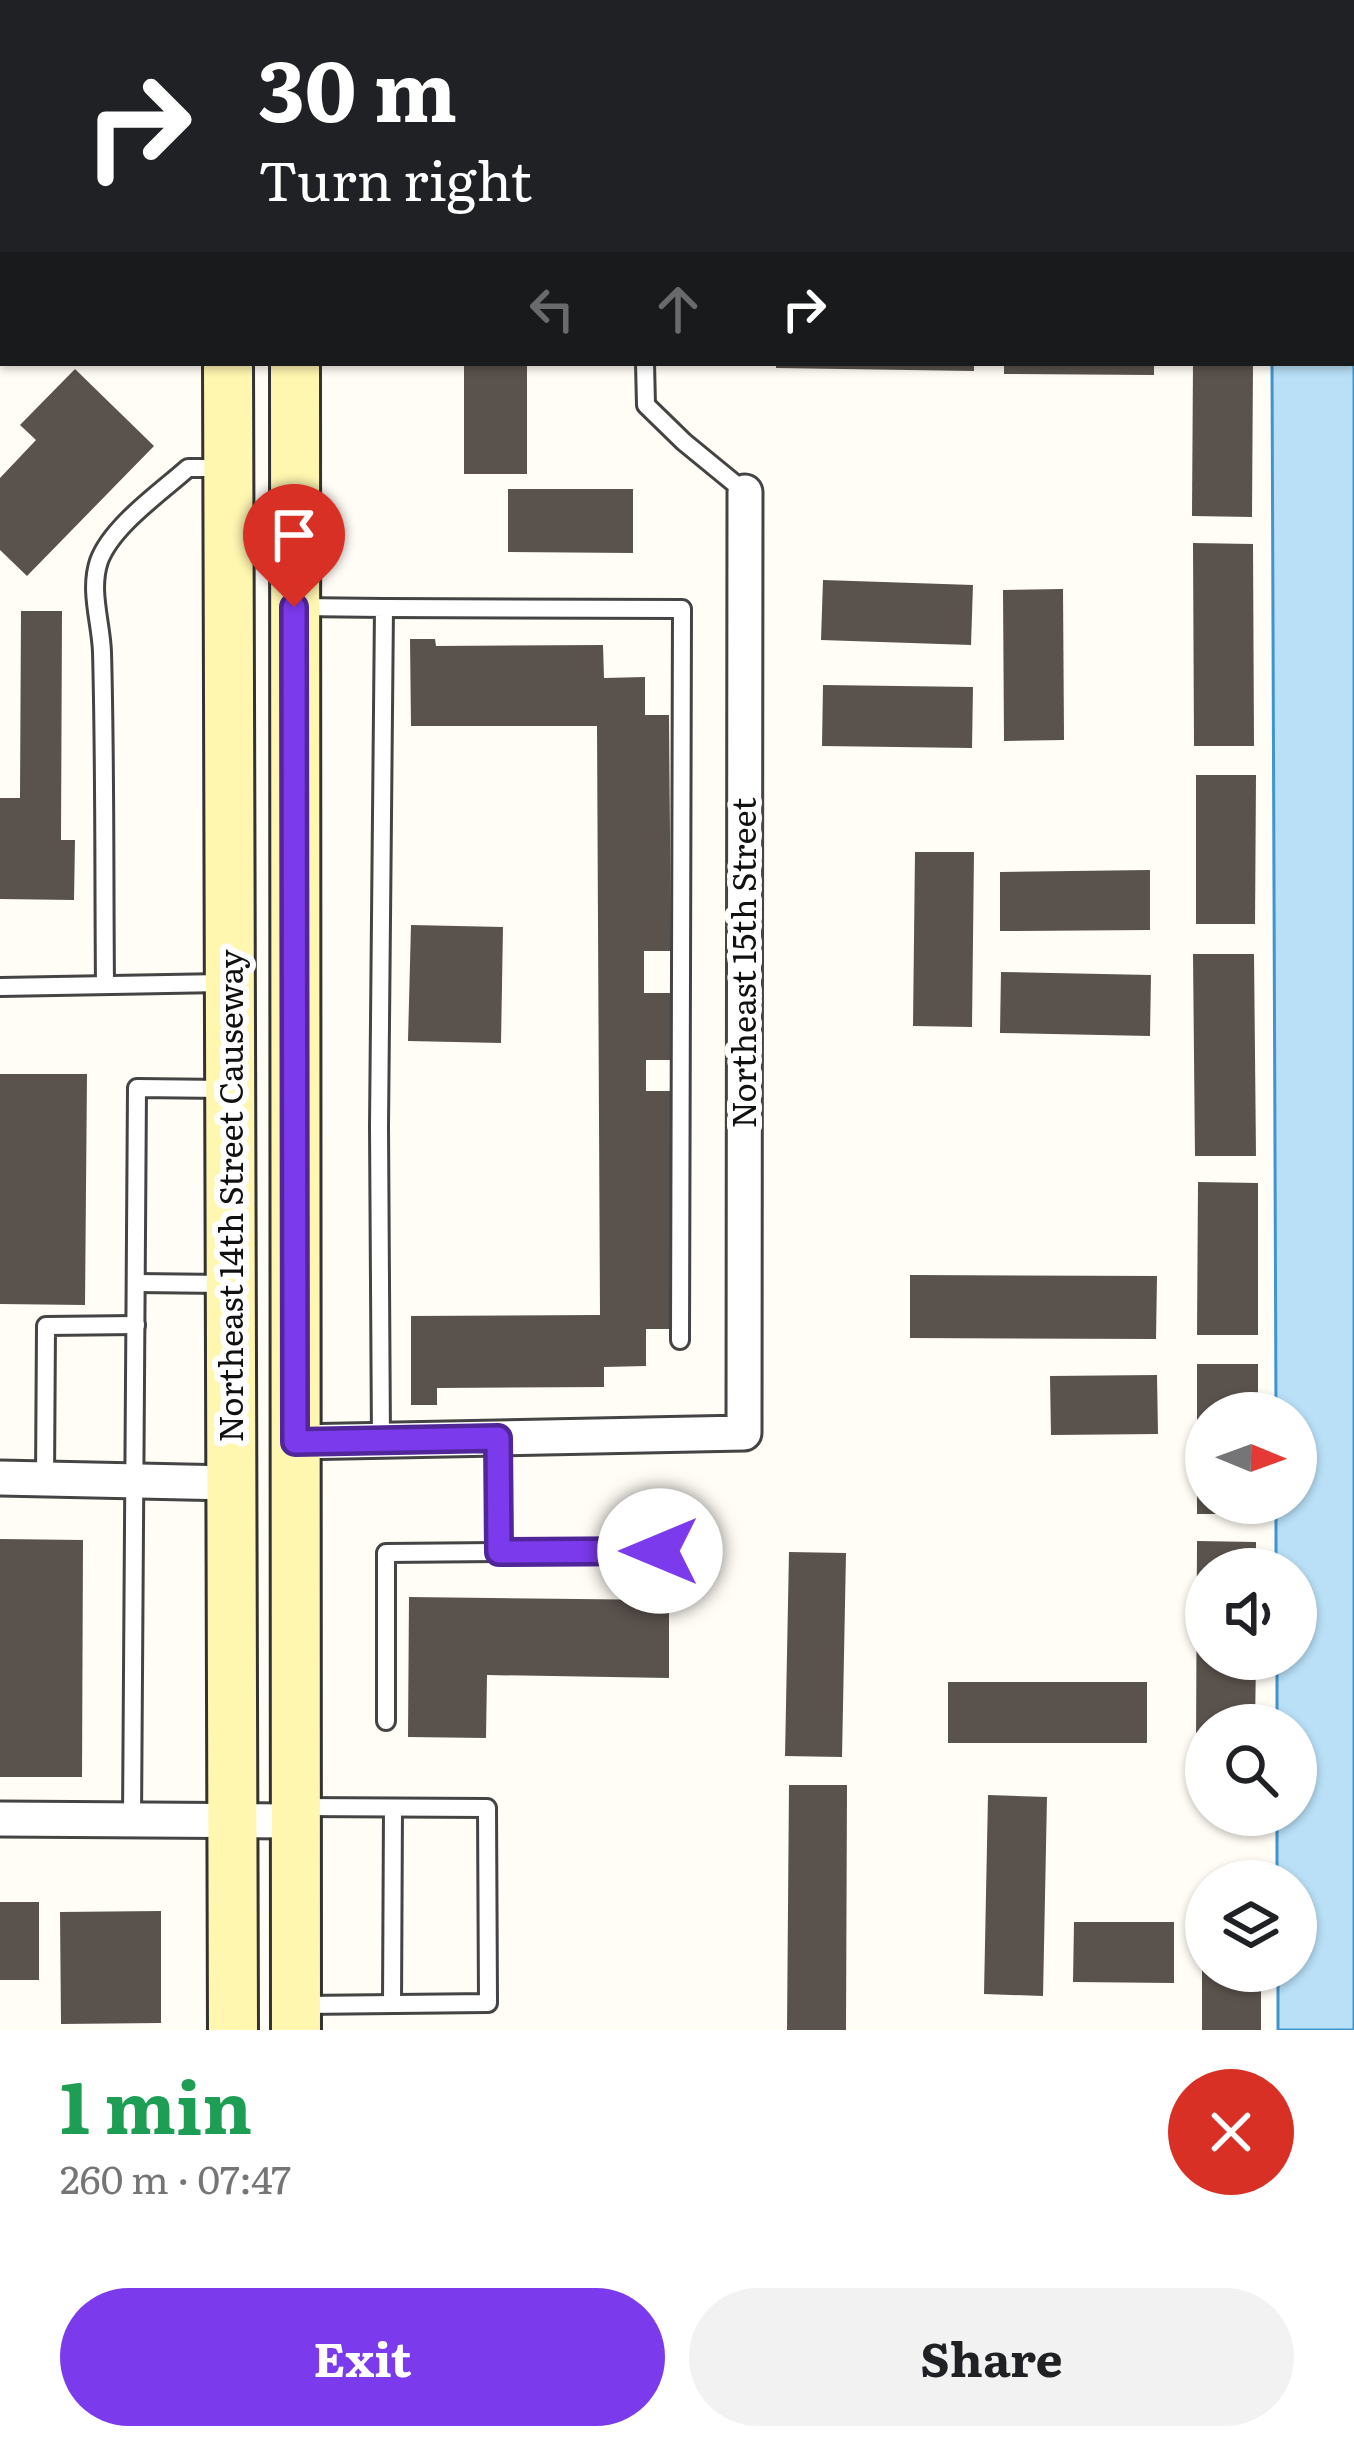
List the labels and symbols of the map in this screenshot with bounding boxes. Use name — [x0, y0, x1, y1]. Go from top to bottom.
pin — [243, 484, 345, 607]
street label: Northeast 15th Street — [717, 797, 766, 1129]
street label: Northeast 14th Street Causeway — [204, 949, 253, 1443]
north arrow — [1185, 1392, 1317, 1524]
position arrow — [597, 1488, 723, 1614]

